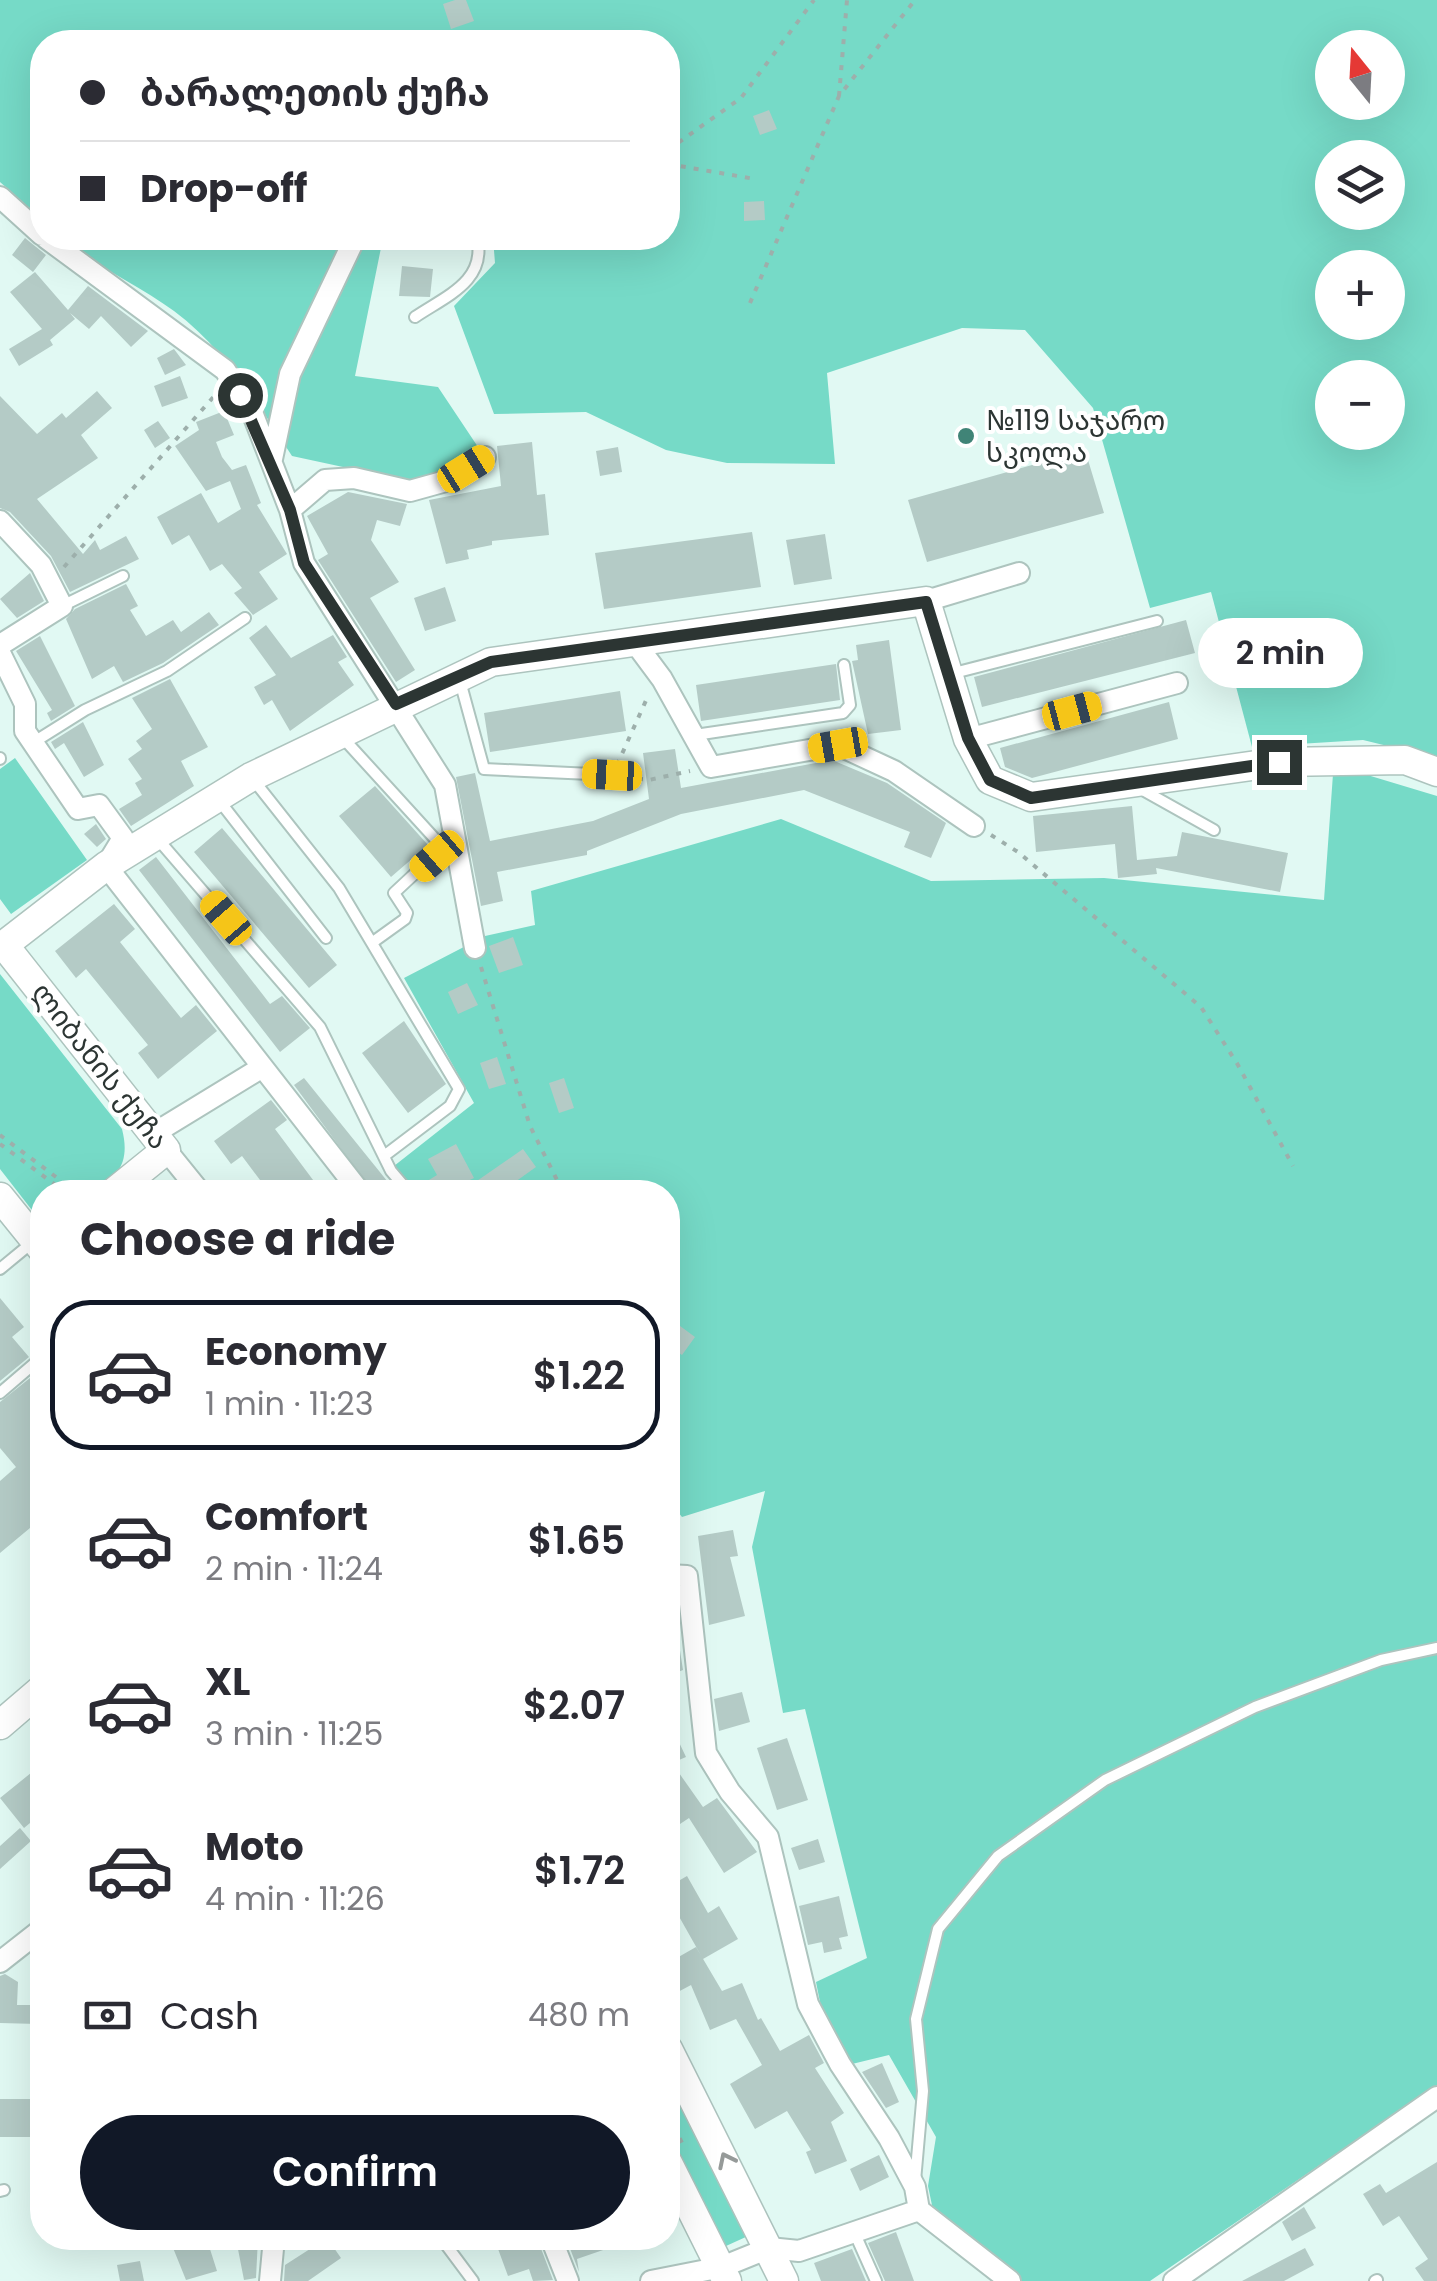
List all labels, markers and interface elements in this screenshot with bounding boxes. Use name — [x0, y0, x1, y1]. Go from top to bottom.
north arrow — [1315, 30, 1405, 120]
map controls — [1315, 30, 1405, 450]
text: ბარალეთის ქუჩა — [140, 66, 490, 119]
button: layers — [1315, 140, 1405, 230]
text: Drop-off — [140, 162, 308, 215]
button: + — [1315, 250, 1405, 340]
button: − — [1315, 360, 1405, 450]
route start — [218, 373, 263, 418]
place label: №119 საჯარო სკოლა — [986, 401, 1165, 472]
marker: №119 საჯარო სკოლა — [955, 425, 977, 447]
car — [433, 440, 499, 498]
callout: 2 min — [1196, 617, 1362, 687]
text: 2 min — [1236, 630, 1325, 675]
car — [1039, 689, 1105, 733]
car — [806, 725, 870, 765]
route end — [1257, 740, 1302, 785]
car — [581, 758, 643, 792]
car — [405, 825, 469, 887]
car — [195, 886, 257, 950]
street label: ლიბანის ქუჩა — [23, 975, 177, 1157]
text: Choose a ride — [80, 1208, 395, 1271]
text: Economy — [205, 1325, 387, 1378]
icon: car — [85, 1330, 175, 1420]
text: $1.22 — [533, 1349, 625, 1402]
text: 1 min · 11:23 — [205, 1381, 374, 1426]
text: Comfort — [205, 1490, 368, 1543]
icon: car — [85, 1495, 175, 1585]
text: $1.65 — [528, 1514, 625, 1567]
text: 2 min · 11:24 — [205, 1546, 383, 1591]
text: XL — [205, 1655, 250, 1708]
icon: car — [85, 1660, 175, 1750]
text: $2.07 — [523, 1679, 625, 1732]
text: 3 min · 11:25 — [205, 1711, 383, 1756]
text: Moto — [205, 1820, 304, 1873]
icon: car — [85, 1825, 175, 1915]
text: $1.72 — [534, 1844, 625, 1897]
text: 4 min · 11:26 — [205, 1876, 385, 1921]
icon: cash — [80, 1988, 135, 2043]
text: Cash — [160, 1989, 259, 2042]
text: 480 m — [528, 1992, 630, 2037]
button: Confirm — [80, 2115, 630, 2230]
one-way arrow — [719, 2153, 738, 2171]

